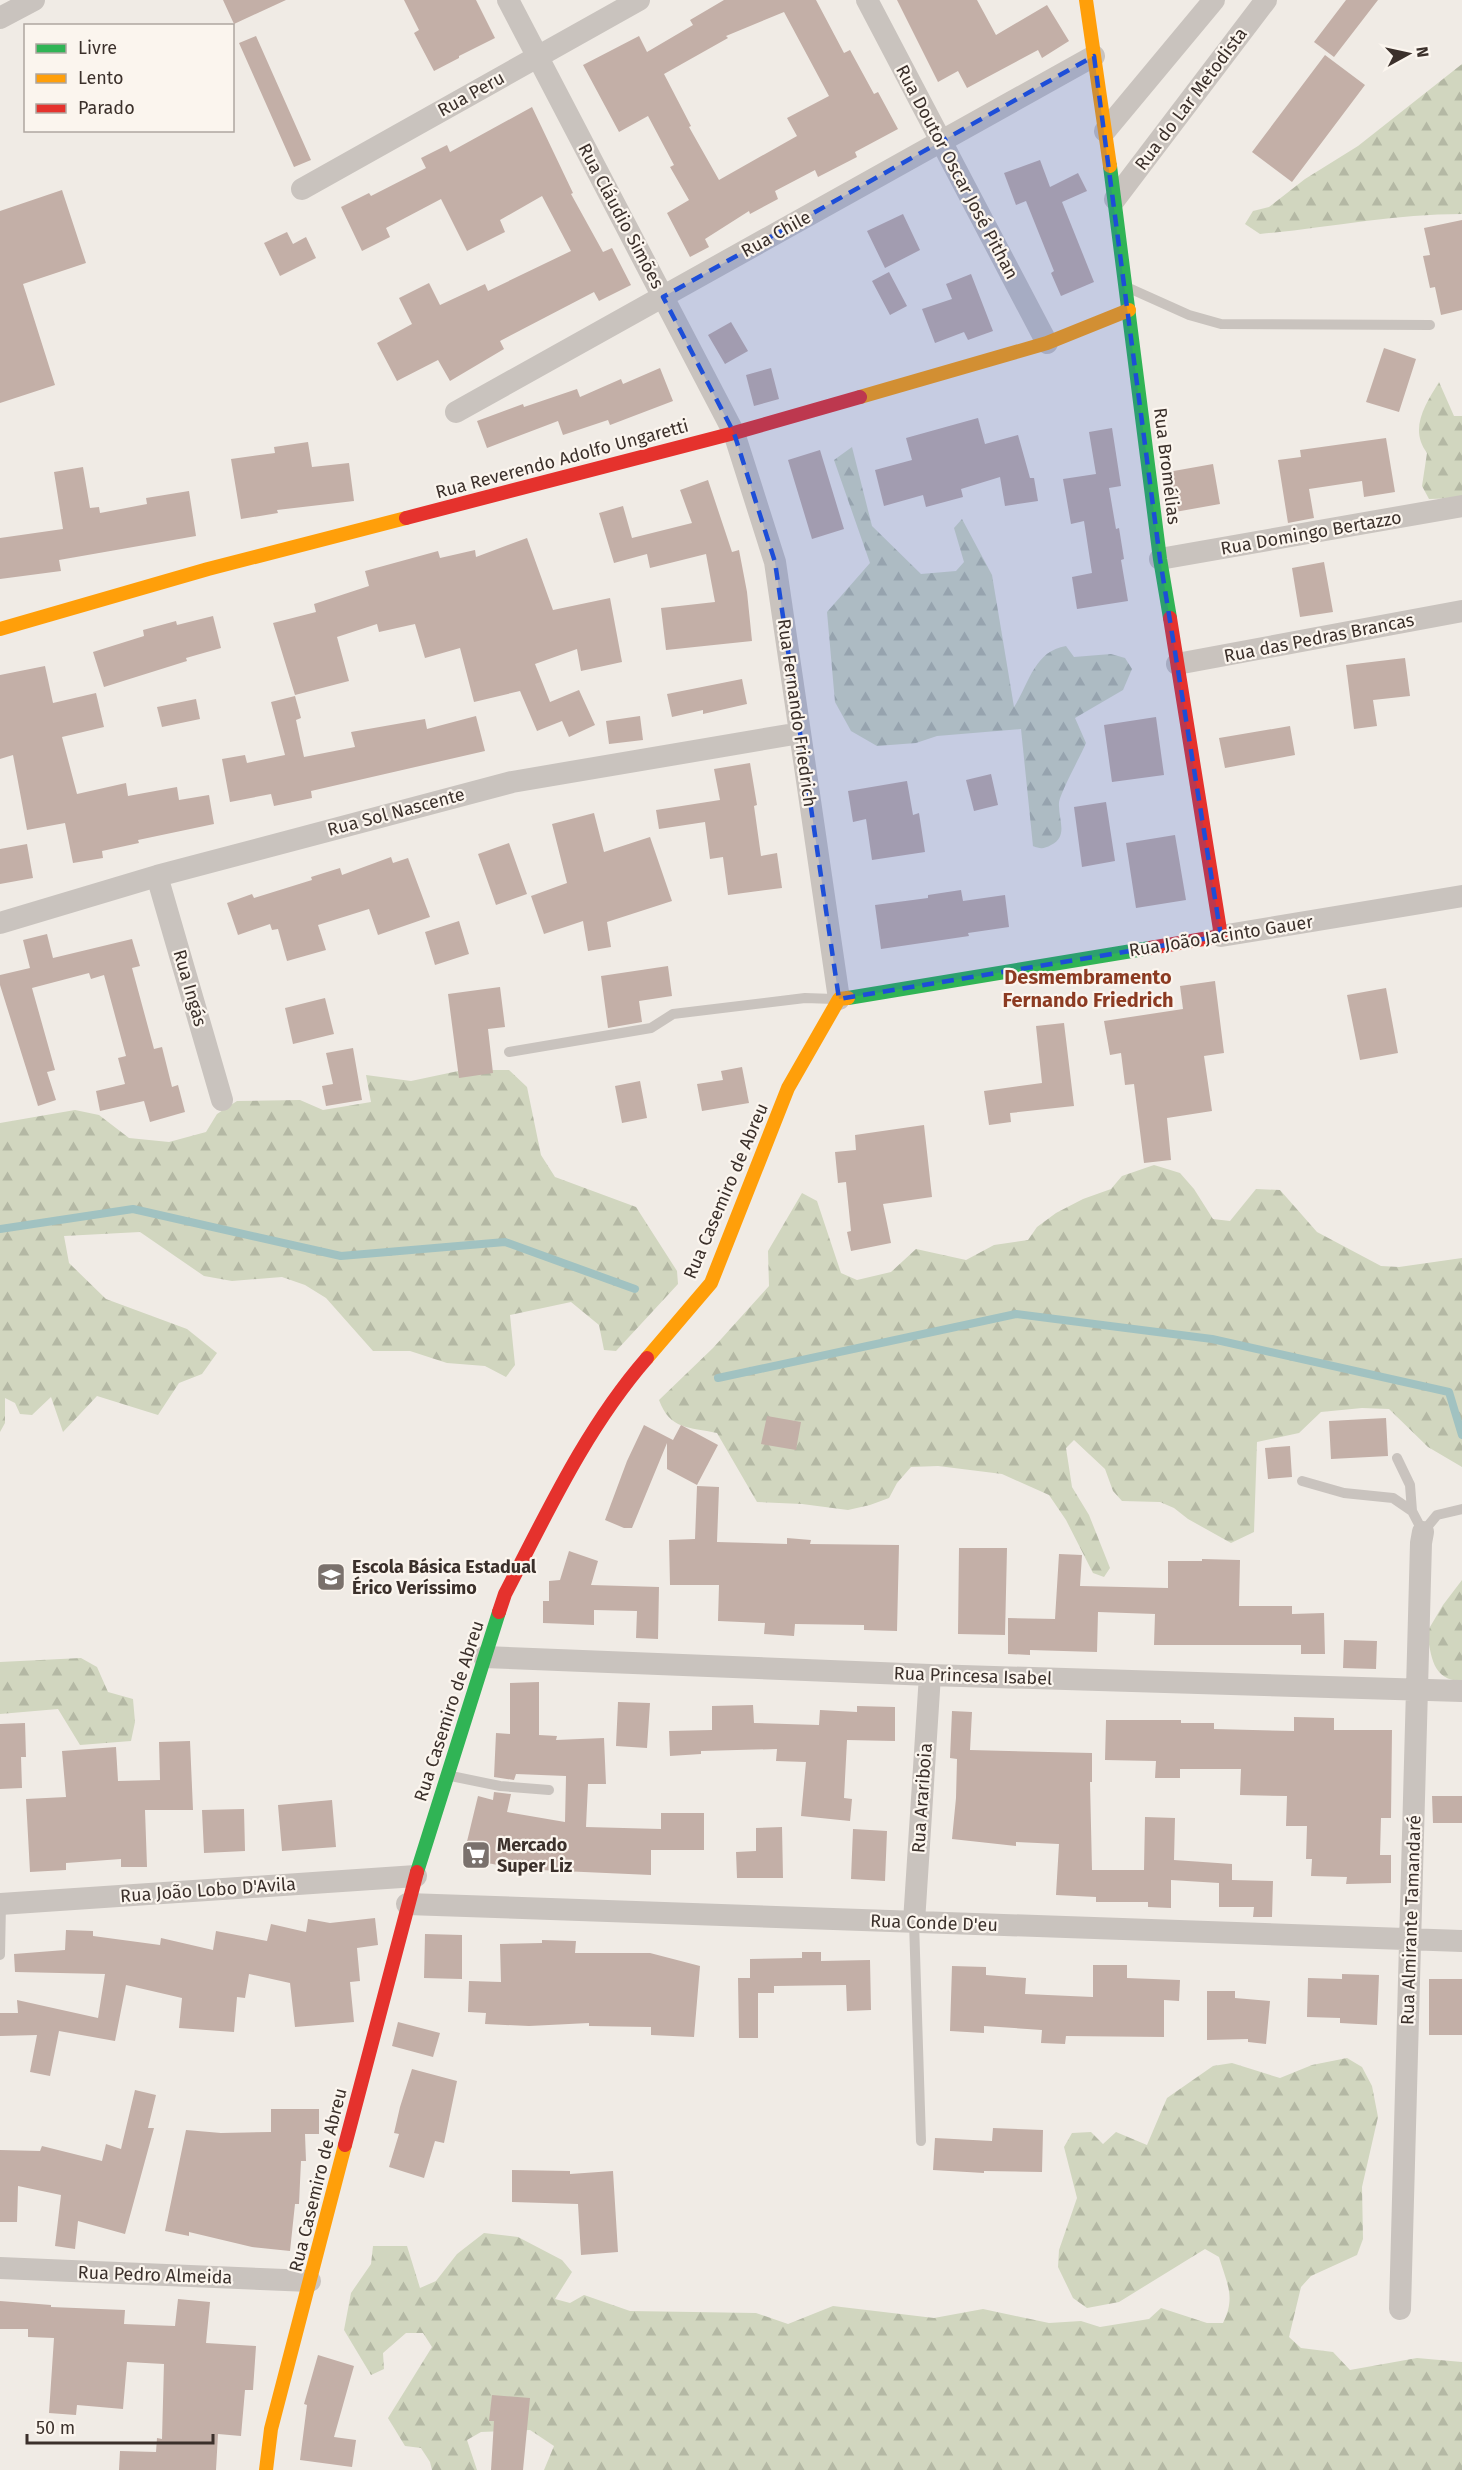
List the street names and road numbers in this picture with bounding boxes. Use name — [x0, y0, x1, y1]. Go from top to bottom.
street label: Rua do Lar Metodista — [1130, 23, 1252, 175]
street label: Rua Doutor Oscar José Pithan — [891, 61, 1023, 283]
street label: Rua Peru — [434, 67, 508, 121]
street label: Rua Cláudio Simões — [573, 140, 669, 292]
street label: Rua Chile — [737, 206, 815, 262]
street label: Rua Bromélias — [1149, 406, 1185, 526]
street label: Rua Reverendo Adolfo Ungaretti — [433, 415, 691, 503]
street label: Rua Domingo Bertazzo — [1219, 506, 1403, 560]
street label: Rua das Pedras Brancas — [1222, 609, 1416, 667]
street label: Rua Fernando Friedrich — [773, 617, 821, 809]
street label: Rua Sol Nascente — [325, 783, 467, 841]
street label: Rua João Jacinto Gauer — [1127, 911, 1315, 961]
street label: Rua Ingás — [169, 947, 211, 1029]
street label: Rua Casemiro de Abreu — [679, 1100, 773, 1282]
street label: Rua Casemiro de Abreu — [409, 1618, 489, 1804]
street label: Rua Princesa Isabel — [893, 1662, 1053, 1690]
street label: Rua Arariboia — [907, 1742, 937, 1854]
street label: Rua Almirante Tamandaré — [1396, 1815, 1426, 2025]
street label: Rua João Lobo D'Avila — [119, 1873, 297, 1907]
street label: Rua Conde D'eu — [870, 1910, 998, 1936]
street label: Rua Casemiro de Abreu — [284, 2086, 352, 2274]
street label: Rua Pedro Almeida — [77, 2261, 233, 2289]

